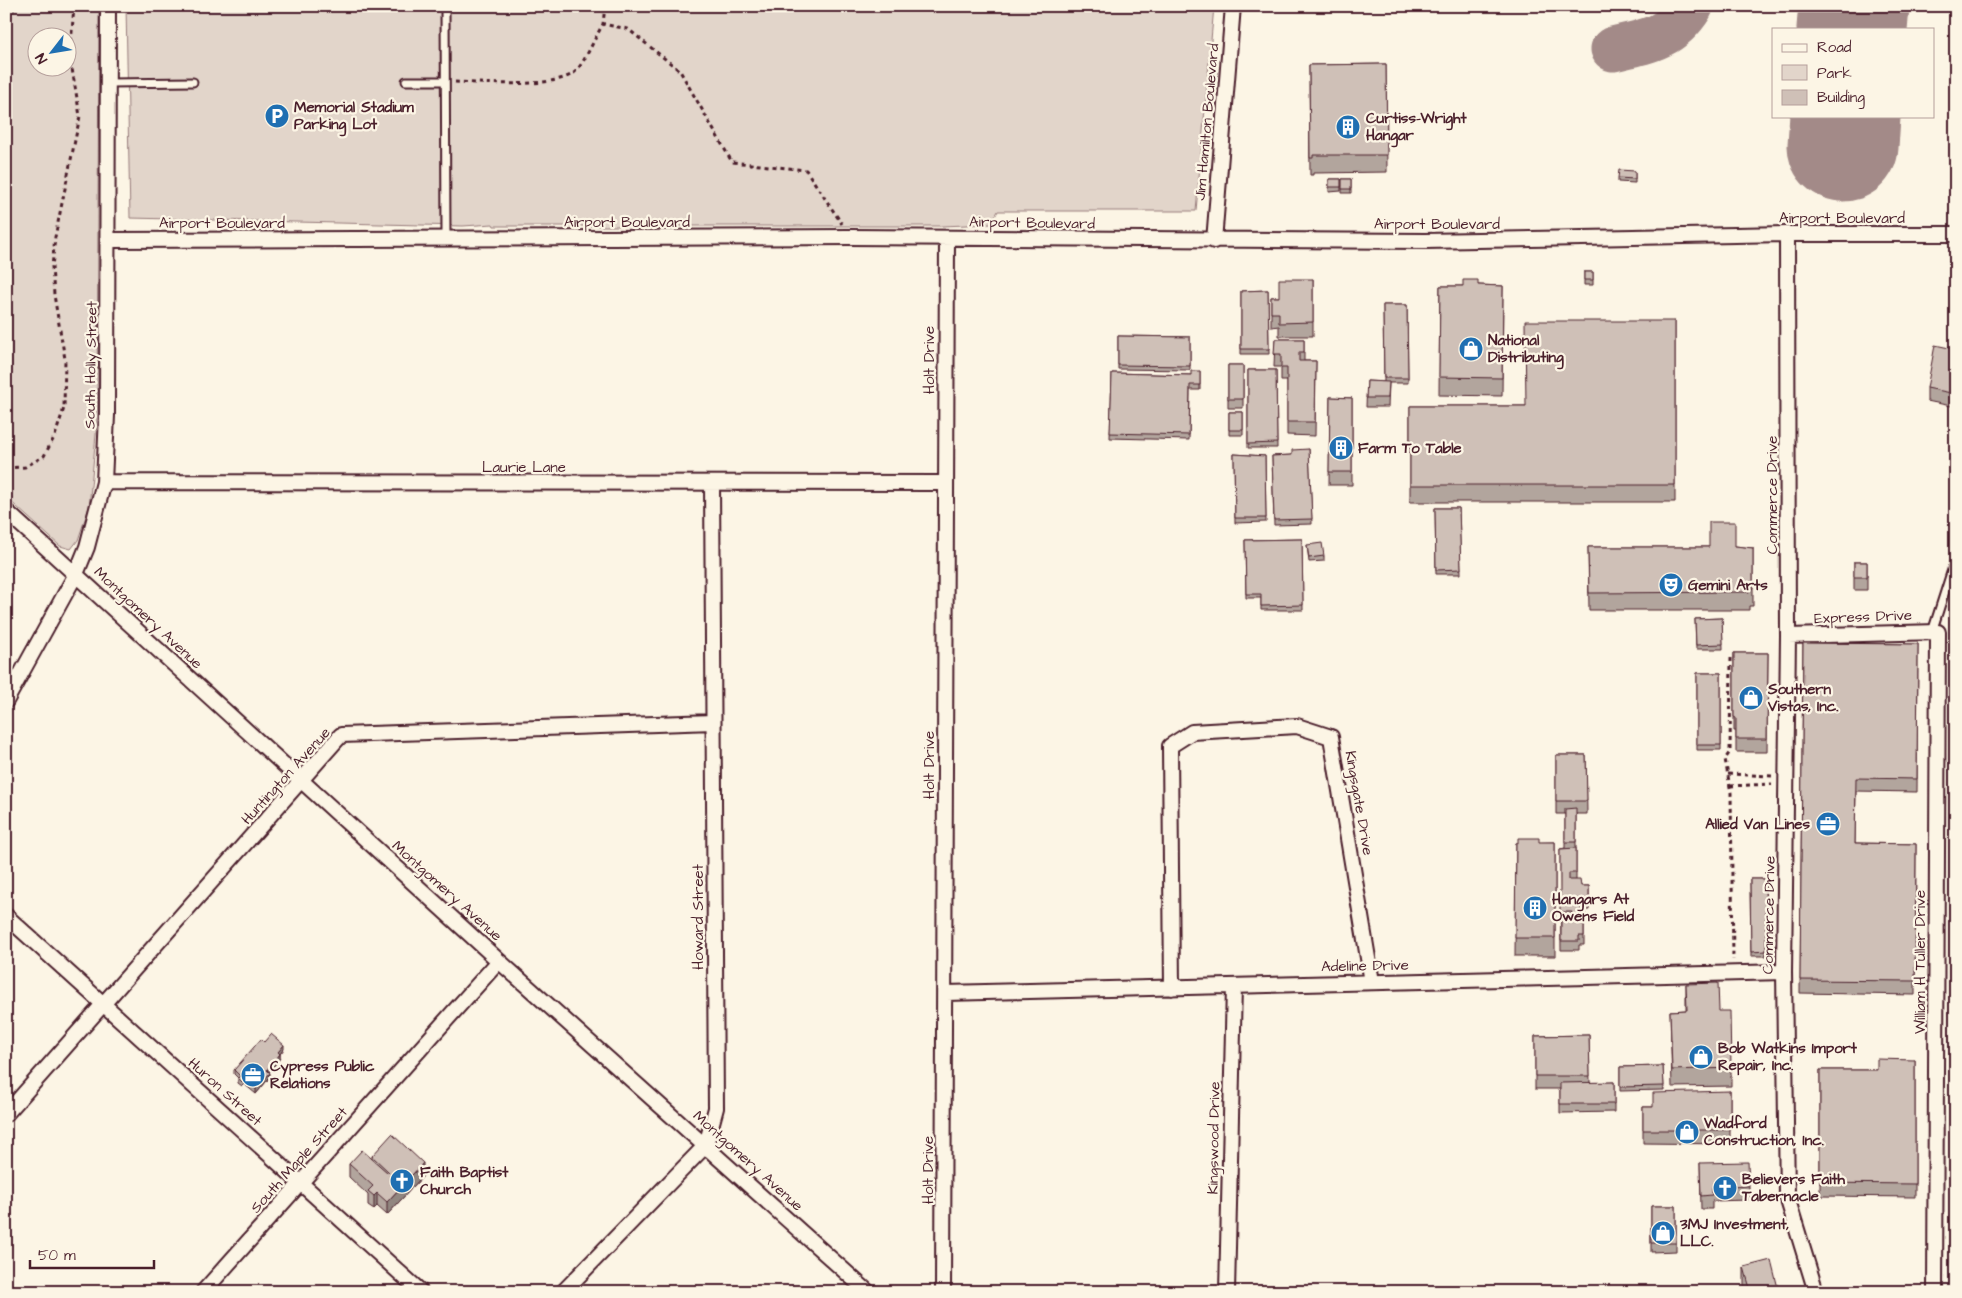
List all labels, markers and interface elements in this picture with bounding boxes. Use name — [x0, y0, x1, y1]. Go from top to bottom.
north arrow — [28, 28, 78, 78]
legend — [1772, 28, 1934, 118]
text: Road — [1817, 37, 1852, 58]
street label: Jim Hamilton Boulevard — [1190, 42, 1224, 201]
text: N — [31, 49, 53, 67]
text: Park — [1817, 63, 1852, 84]
text: Building — [1817, 87, 1865, 109]
place label: Memorial Stadium Parking Lot — [294, 97, 414, 137]
parking icon: Memorial Stadium Parking Lot — [264, 103, 290, 129]
place label: Curtiss-Wright Hangar — [1366, 108, 1467, 148]
building icon: Curtiss-Wright Hangar — [1335, 114, 1361, 140]
street label: Airport Boulevard — [1779, 208, 1905, 229]
street label: Airport Boulevard — [969, 211, 1095, 235]
street label: Airport Boulevard — [564, 212, 690, 233]
street label: Airport Boulevard — [159, 213, 285, 234]
street label: Airport Boulevard — [1374, 214, 1500, 235]
street label: South Holly Street — [79, 301, 104, 429]
street label: Holt Drive — [919, 326, 940, 394]
place label: National Distributing — [1488, 330, 1564, 370]
shop icon: National Distributing — [1458, 336, 1484, 362]
building icon: Farm To Table — [1328, 435, 1354, 461]
street label: Commerce Drive — [1762, 436, 1783, 554]
place label: Farm To Table — [1358, 438, 1462, 459]
street label: Laurie Lane — [482, 457, 566, 478]
street label: Montgomery Avenue — [88, 562, 207, 675]
theatre icon: Gemini Arts — [1658, 572, 1684, 598]
place label: Gemini Arts — [1688, 575, 1768, 596]
street label: Express Drive — [1814, 605, 1912, 629]
place label: Southern Vistas, Inc. — [1767, 679, 1838, 717]
shop icon: Southern Vistas, Inc. — [1738, 685, 1764, 711]
street label: Huntington Avenue — [237, 723, 336, 830]
street label: Holt Drive — [919, 731, 940, 799]
street label: Kingsgate Drive — [1338, 749, 1379, 857]
office icon: Allied Van Lines — [1815, 811, 1841, 837]
place label: Allied Van Lines — [1705, 814, 1810, 835]
street label: Montgomery Avenue — [387, 836, 507, 947]
street label: Commerce Drive — [1757, 856, 1781, 974]
street label: Howard Street — [688, 864, 709, 970]
place label: Hangars At Owens Field — [1552, 889, 1634, 927]
street label: William H Tuller Drive — [1910, 890, 1931, 1034]
building icon: Hangars At Owens Field — [1522, 895, 1548, 921]
street label: Adeline Drive — [1321, 955, 1409, 977]
place label: Bob Watkins Import Repair, Inc. — [1718, 1038, 1858, 1076]
shop icon: Bob Watkins Import Repair, Inc. — [1688, 1044, 1714, 1070]
street label: Huron Street — [183, 1053, 267, 1131]
place label: Cypress Public Relations — [270, 1056, 375, 1094]
office icon: Cypress Public Relations — [240, 1062, 266, 1088]
street label: Kingswood Drive — [1203, 1081, 1226, 1195]
street label: South Maple Street — [246, 1102, 352, 1218]
street label: Montgomery Avenue — [688, 1106, 808, 1217]
place label: Wadford Construction, Inc. — [1703, 1113, 1824, 1151]
shop icon: Wadford Construction, Inc. — [1674, 1119, 1700, 1145]
street label: Holt Drive — [918, 1136, 939, 1204]
place label: Faith Baptist Church — [420, 1162, 509, 1200]
church icon: Faith Baptist Church — [389, 1168, 415, 1194]
place label: Believers Faith Tabernacle — [1741, 1169, 1846, 1207]
church icon: Believers Faith Tabernacle — [1712, 1175, 1738, 1201]
place label: 3MJ Investment, LLC. — [1679, 1214, 1789, 1252]
shop icon: 3MJ Investment, LLC. — [1650, 1220, 1676, 1246]
scale bar — [30, 1238, 154, 1270]
text: 50 m — [38, 1245, 76, 1266]

